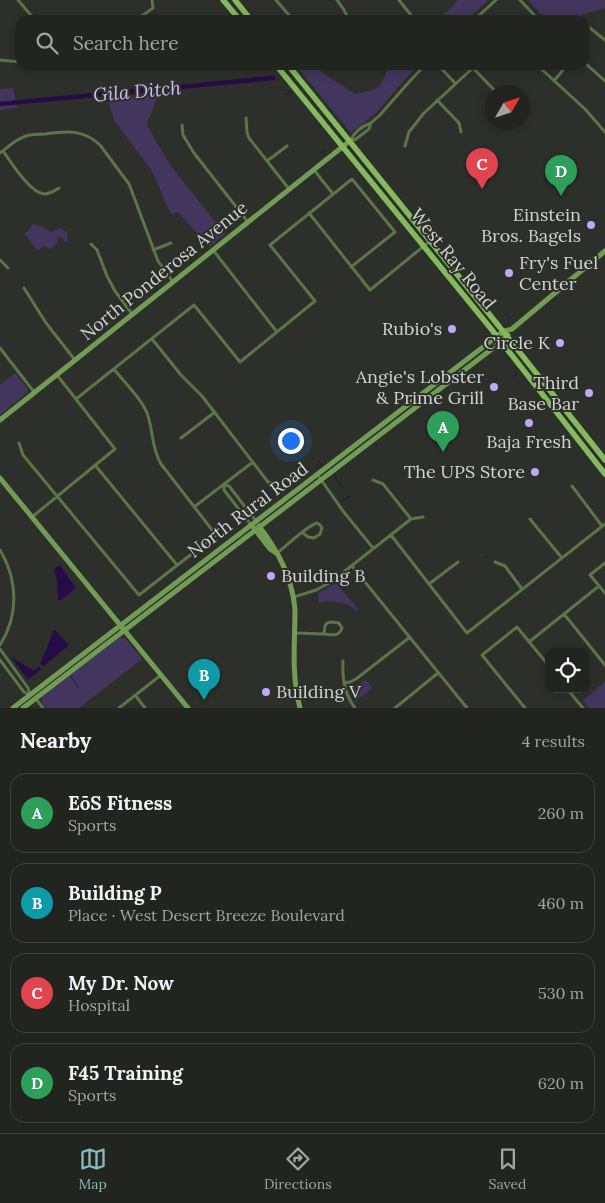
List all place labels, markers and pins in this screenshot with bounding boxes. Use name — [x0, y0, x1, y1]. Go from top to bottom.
pin: C — [466, 148, 498, 189]
pin: D — [545, 155, 577, 196]
place label: Einstein Bros. Bagels — [481, 203, 581, 247]
marker: Einstein Bros. Bagels — [585, 219, 597, 231]
place label: Fry's Fuel Center — [519, 251, 598, 295]
marker: Fry's Fuel Center — [503, 267, 515, 279]
place label: Rubio's — [382, 317, 442, 340]
marker: Rubio's — [446, 323, 458, 335]
place label: Circle K — [483, 331, 551, 354]
marker: Circle K — [554, 337, 566, 349]
place label: Angie's Lobster & Prime Grill — [355, 365, 484, 409]
place label: Third Base Bar — [507, 371, 579, 415]
marker: Angie's Lobster & Prime Grill — [488, 381, 500, 393]
marker: Third Base Bar — [583, 387, 595, 399]
pin: A — [427, 411, 459, 452]
marker: Baja Fresh — [523, 417, 535, 429]
place label: Baja Fresh — [486, 430, 572, 453]
place label: The UPS Store — [404, 460, 525, 483]
marker: The UPS Store — [529, 466, 541, 478]
place label: Building B — [281, 564, 365, 587]
marker: Building B — [265, 570, 277, 582]
pin: B — [188, 659, 220, 700]
place label: Building V — [276, 680, 362, 703]
marker: Building V — [260, 686, 272, 698]

